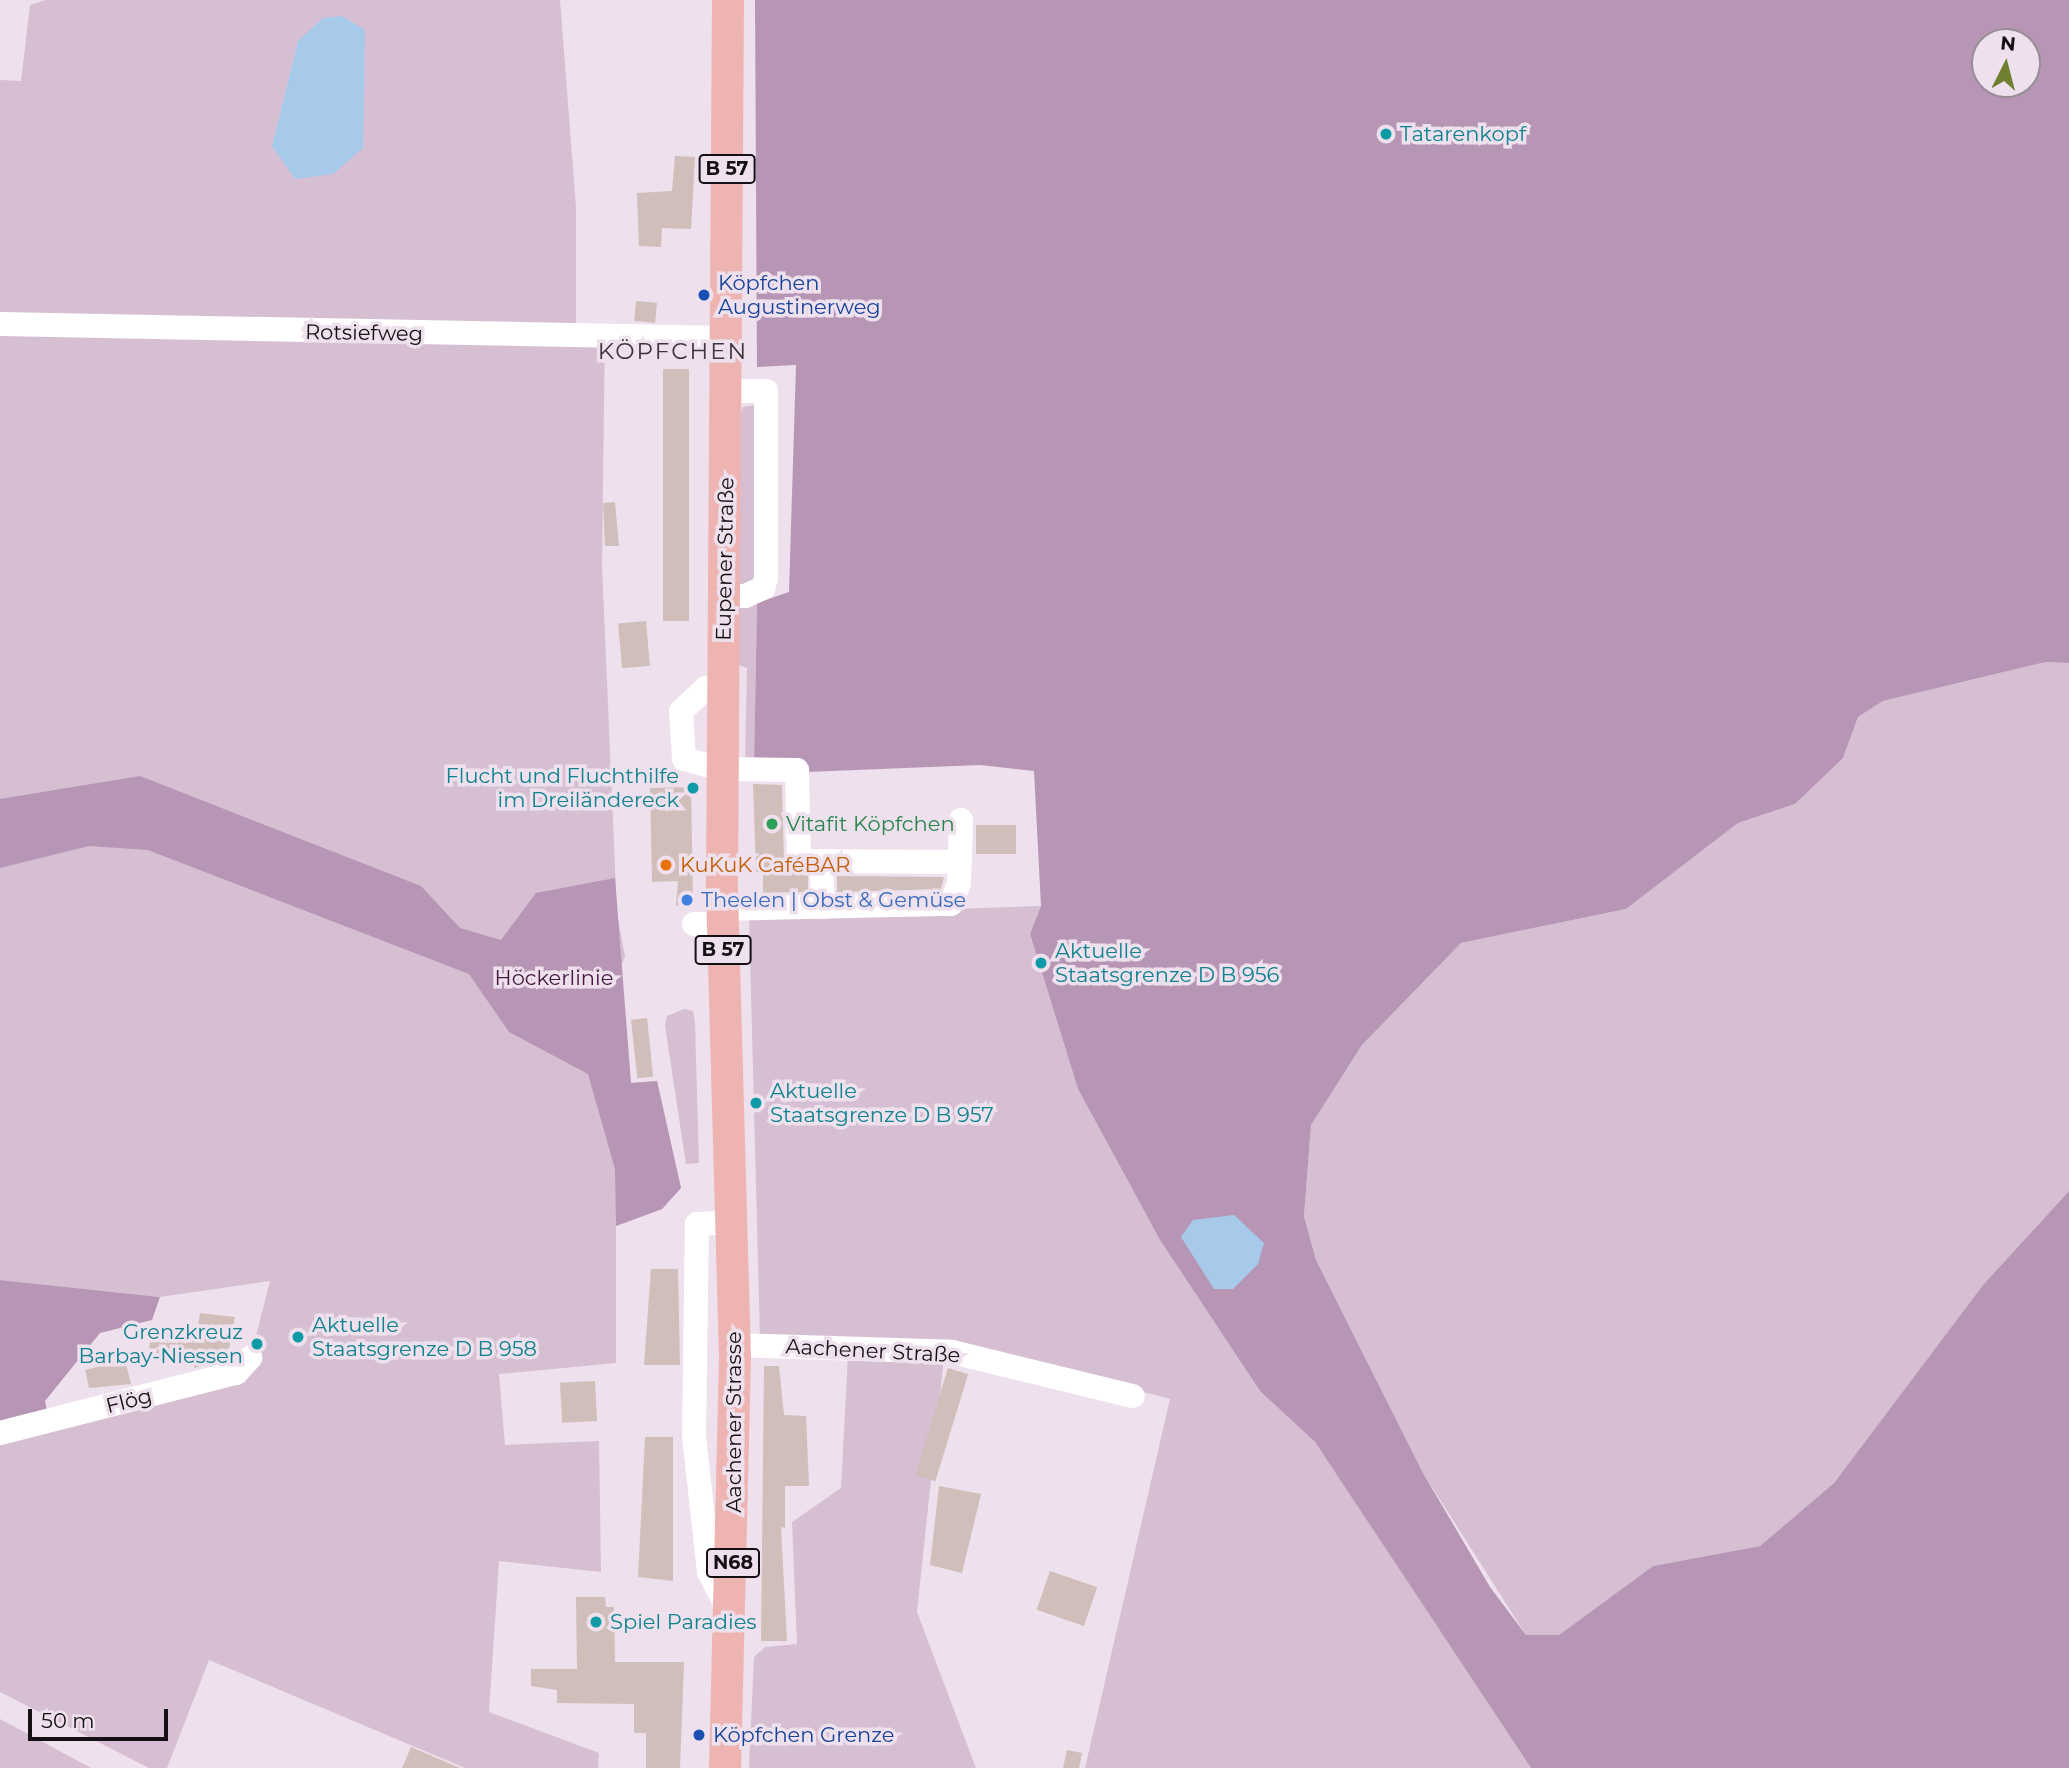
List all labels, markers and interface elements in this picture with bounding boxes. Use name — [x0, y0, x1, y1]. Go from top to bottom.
north arrow — [1971, 28, 2041, 98]
text: N — [1999, 31, 2017, 56]
place label: Tatarenkopf — [1400, 121, 1526, 147]
marker: Tatarenkopf — [1378, 126, 1394, 142]
road number: B 57 — [697, 154, 757, 184]
place label: Köpfchen Augustinerweg — [718, 270, 881, 320]
marker: Köpfchen Augustinerweg — [696, 287, 712, 303]
street label: Rotsiefweg — [305, 319, 423, 347]
district label: KÖPFCHEN — [599, 337, 747, 365]
street label: Eupener Straße — [711, 477, 739, 641]
place label: Flucht und Fluchthilfe im Dreiländereck — [445, 763, 679, 813]
marker: Flucht und Fluchthilfe im Dreiländereck — [685, 780, 701, 796]
place label: Vitafit Köpfchen — [786, 811, 955, 837]
marker: Vitafit Köpfchen — [764, 816, 780, 832]
place label: KuKuK CaféBAR — [680, 852, 850, 878]
marker: KuKuK CaféBAR — [658, 857, 674, 873]
place label: Theelen | Obst & Gemüse — [701, 887, 966, 913]
marker: Theelen | Obst & Gemüse — [679, 892, 695, 908]
road number: B 57 — [693, 934, 753, 966]
place label: Aktuelle Staatsgrenze D B 956 — [1055, 938, 1279, 988]
marker: Aktuelle Staatsgrenze D B 956 — [1033, 955, 1049, 971]
park label: Höckerlinie — [495, 965, 613, 991]
place label: Aktuelle Staatsgrenze D B 957 — [770, 1078, 994, 1128]
marker: Aktuelle Staatsgrenze D B 957 — [748, 1095, 764, 1111]
place label: Aktuelle Staatsgrenze D B 958 — [312, 1312, 537, 1362]
place label: Grenzkreuz Barbay-Niessen — [78, 1319, 243, 1369]
marker: Aktuelle Staatsgrenze D B 958 — [290, 1329, 306, 1345]
street label: Aachener Strasse — [721, 1331, 747, 1513]
street label: Aachener Straße — [785, 1334, 961, 1368]
marker: Grenzkreuz Barbay-Niessen — [249, 1336, 265, 1352]
street label: Flög — [103, 1383, 155, 1419]
road number: N68 — [705, 1548, 761, 1578]
place label: Spiel Paradies — [610, 1609, 757, 1635]
marker: Spiel Paradies — [588, 1614, 604, 1630]
scale bar — [32, 1694, 172, 1738]
text: 50 m — [41, 1708, 95, 1733]
place label: Köpfchen Grenze — [713, 1722, 895, 1748]
marker: Köpfchen Grenze — [691, 1727, 707, 1743]

